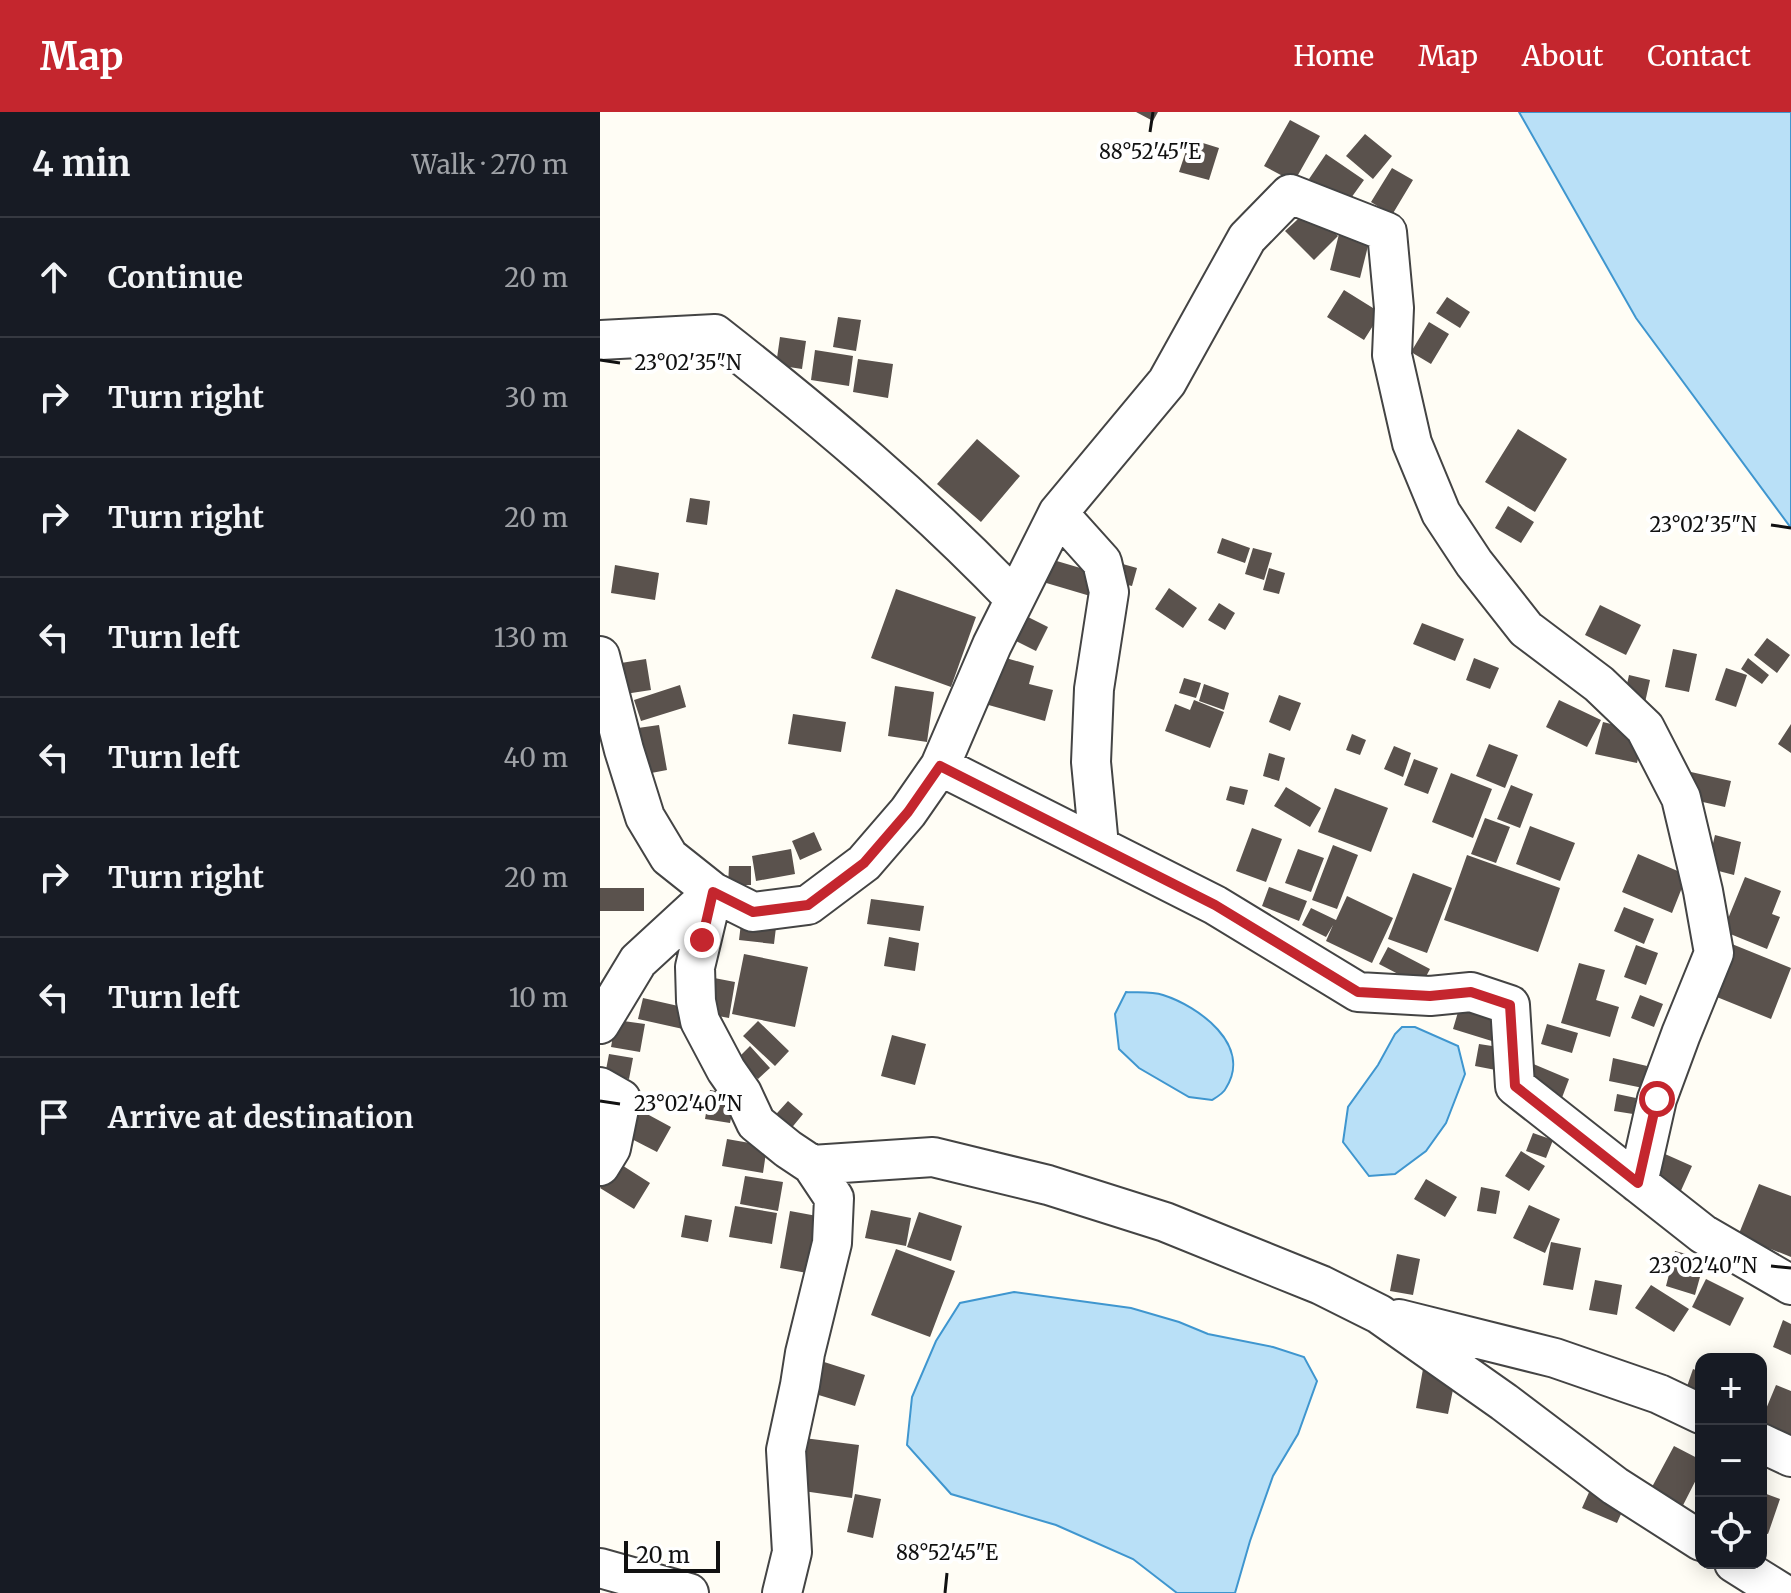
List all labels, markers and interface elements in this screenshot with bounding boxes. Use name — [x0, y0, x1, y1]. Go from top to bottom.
text: Map — [40, 33, 124, 80]
text: Home — [1293, 38, 1374, 74]
text: Map — [1418, 38, 1478, 74]
text: About — [1522, 38, 1603, 74]
text: Contact — [1647, 38, 1751, 74]
text: 88°52'45"E — [1099, 139, 1201, 164]
text: 4 min — [32, 143, 130, 185]
text: Walk · 270 m — [412, 148, 568, 181]
icon: ahead — [32, 255, 76, 299]
text: Continue — [108, 258, 243, 296]
text: 20 m — [504, 261, 568, 294]
text: 23°02'35"N — [635, 350, 742, 375]
icon: right — [32, 375, 76, 419]
text: Turn right — [108, 378, 264, 416]
text: 30 m — [505, 381, 568, 414]
icon: right — [32, 495, 76, 539]
text: Turn right — [108, 498, 264, 536]
text: 20 m — [504, 501, 568, 534]
text: 23°02'35"N — [1650, 512, 1757, 537]
icon: left — [32, 615, 76, 659]
text: Turn left — [108, 618, 240, 656]
text: 130 m — [494, 621, 568, 654]
icon: left — [32, 735, 76, 779]
text: Turn left — [108, 738, 240, 776]
text: 40 m — [504, 741, 568, 774]
icon: right — [32, 855, 76, 899]
text: Turn right — [108, 858, 264, 896]
text: 20 m — [504, 861, 568, 894]
route end — [684, 922, 720, 958]
icon: left — [32, 975, 76, 1019]
text: Turn left — [108, 978, 240, 1016]
text: 10 m — [509, 981, 568, 1014]
route start — [1639, 1081, 1675, 1117]
text: 23°02'40"N — [634, 1091, 743, 1116]
icon: arrive — [32, 1095, 76, 1139]
text: Arrive at destination — [108, 1098, 414, 1136]
text: 23°02'40"N — [1649, 1253, 1758, 1278]
map controls — [1695, 1353, 1767, 1569]
button: + — [1695, 1353, 1767, 1425]
button: − — [1695, 1425, 1767, 1497]
button: locate — [1695, 1497, 1767, 1569]
scale bar — [624, 1537, 720, 1573]
text: 88°52'45"E — [896, 1540, 998, 1565]
text: 20 m — [636, 1541, 690, 1569]

